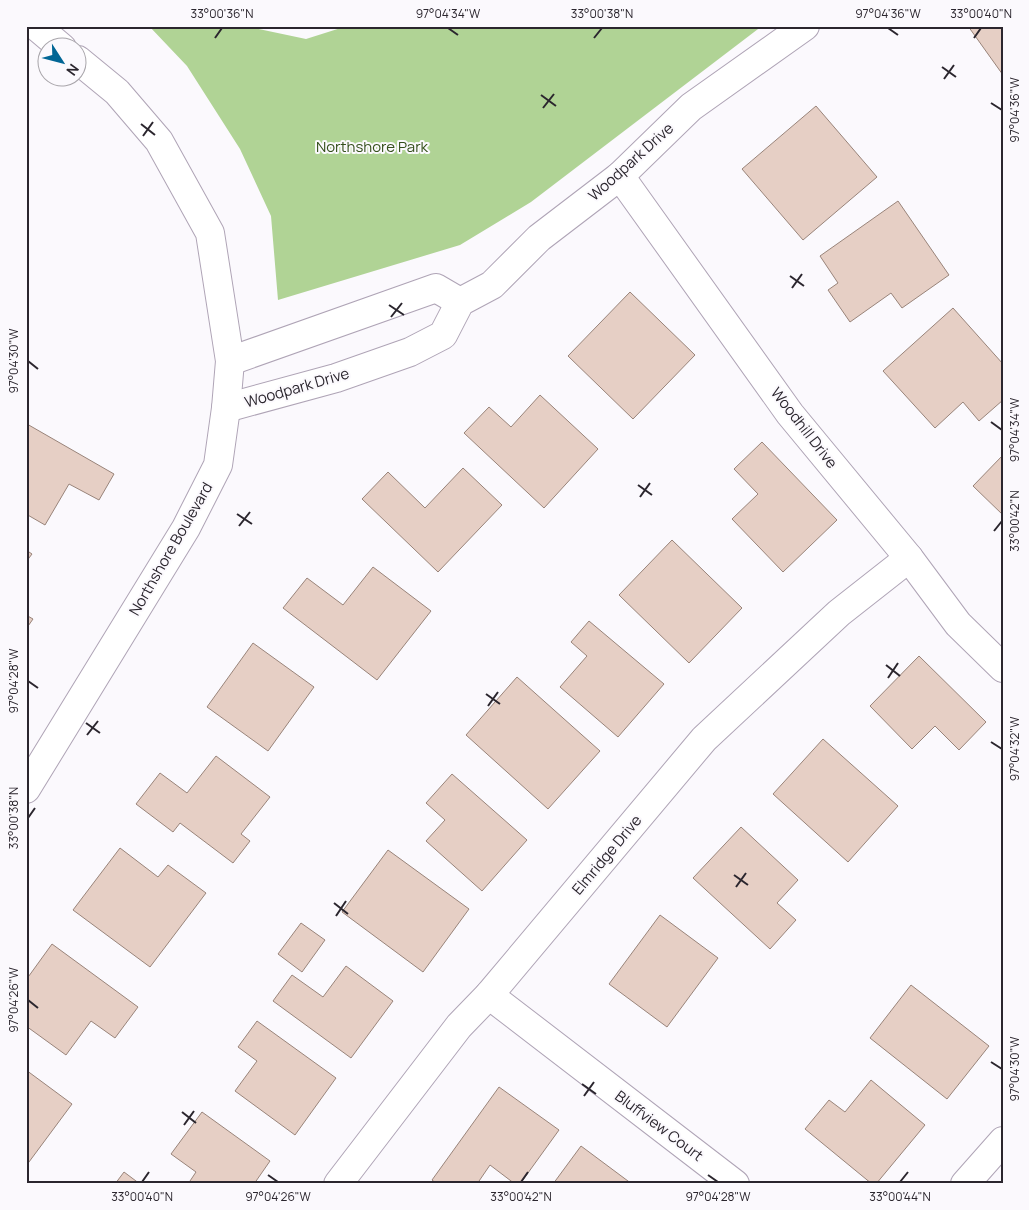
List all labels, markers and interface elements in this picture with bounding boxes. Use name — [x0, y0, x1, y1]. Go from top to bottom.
text: 33°00'36"N — [191, 5, 253, 22]
text: 97°04'34"W — [416, 5, 481, 22]
text: 33°00'38"N — [571, 5, 633, 22]
text: 97°04'36"W — [855, 5, 921, 22]
text: 33°00'40"N — [950, 5, 1012, 22]
north arrow — [38, 38, 88, 88]
text: N — [62, 60, 84, 80]
text: 97°04'36"W — [1006, 77, 1023, 143]
street label: Woodpark Drive — [584, 118, 678, 206]
park label: Northshore Park — [316, 136, 429, 157]
text: 97°04'30"W — [5, 328, 22, 394]
street label: Woodpark Drive — [242, 362, 352, 412]
street label: Woodhill Drive — [766, 383, 843, 473]
text: 97°04'34"W — [1006, 397, 1023, 462]
street label: Northshore Boulevard — [124, 478, 217, 619]
text: 33°00'42"N — [1006, 490, 1023, 552]
text: 97°04'28"W — [5, 648, 22, 714]
text: 97°04'32"W — [1006, 716, 1023, 781]
text: 33°00'38"N — [5, 787, 22, 849]
street label: Elmridge Drive — [567, 810, 646, 899]
text: 97°04'26"W — [5, 966, 22, 1033]
text: 97°04'30"W — [1006, 1036, 1023, 1102]
street label: Bluffview Court — [611, 1085, 708, 1166]
text: 33°00'40"N — [111, 1188, 173, 1205]
text: 97°04'26"W — [245, 1188, 312, 1205]
text: 33°00'42"N — [490, 1188, 552, 1205]
text: 97°04'28"W — [685, 1188, 751, 1205]
text: 33°00'44"N — [869, 1188, 931, 1205]

